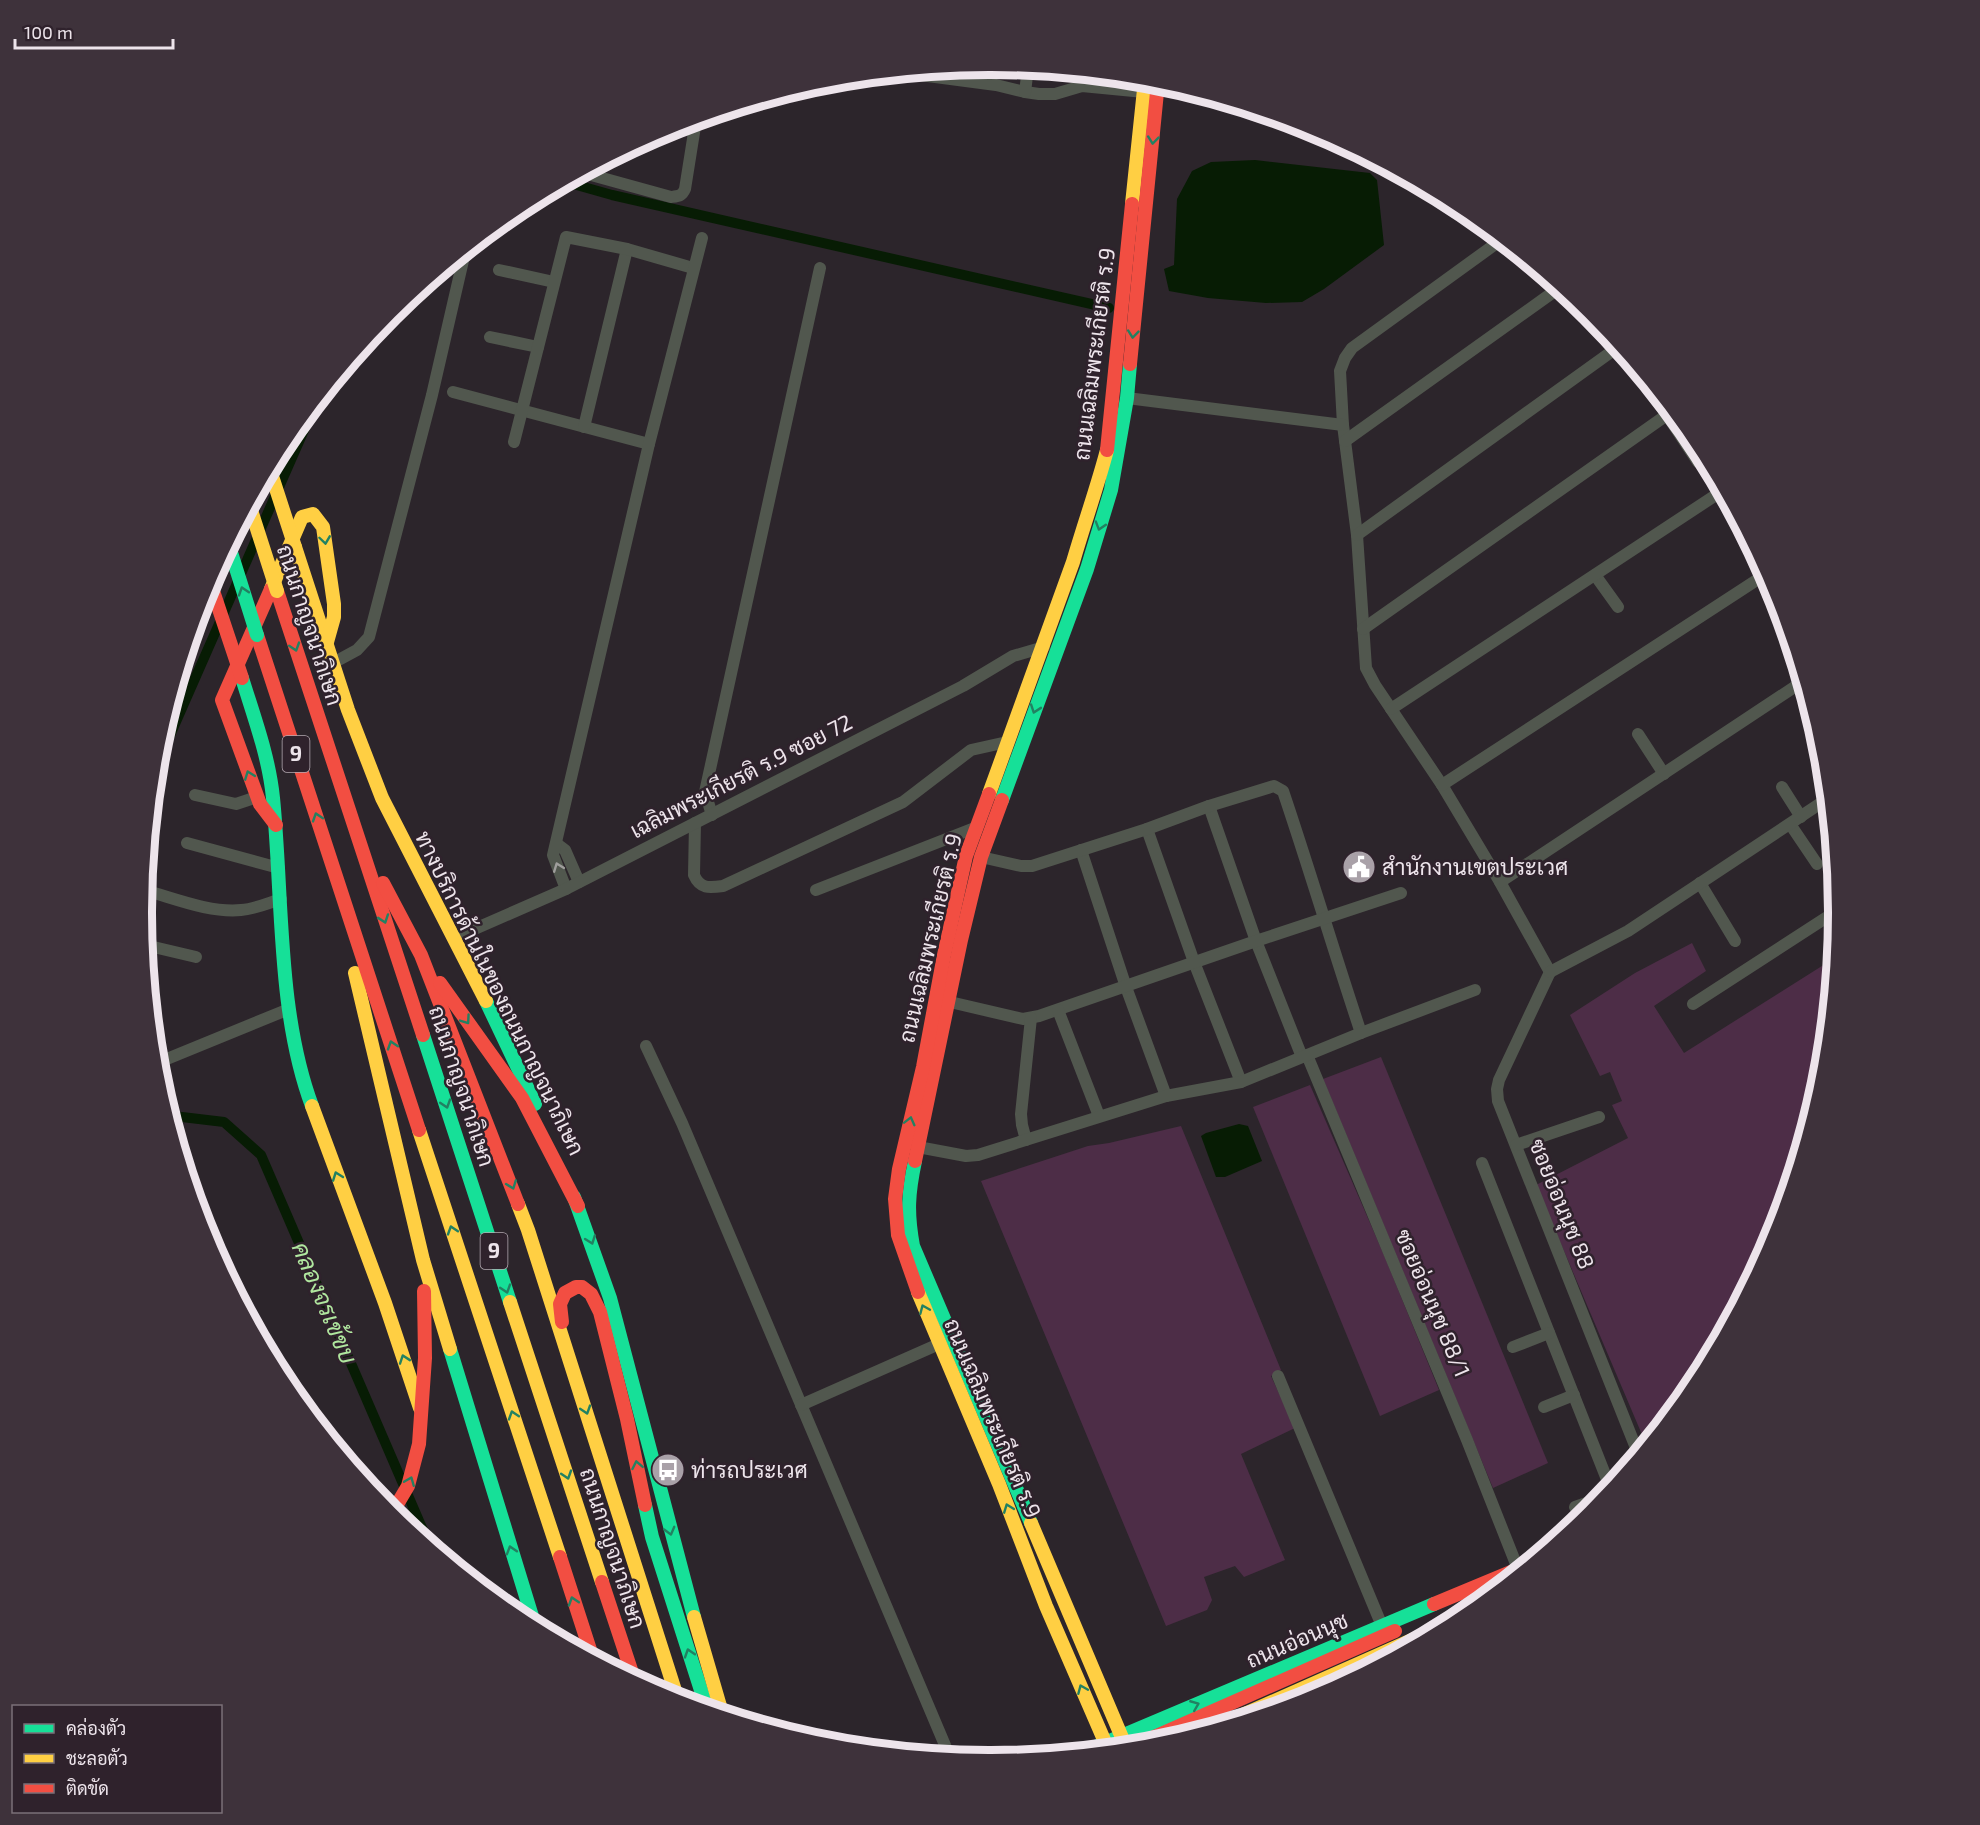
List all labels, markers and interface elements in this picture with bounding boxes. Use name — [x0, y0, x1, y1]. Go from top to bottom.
scale bar — [15, 12, 172, 50]
text: 100 m — [24, 21, 73, 43]
one-way arrow — [1147, 135, 1160, 144]
street label: ถนนเฉลิมพระเกียรติ ร.9 — [1067, 246, 1119, 462]
one-way arrow — [1127, 329, 1140, 338]
one-way arrow — [1095, 520, 1107, 531]
one-way arrow — [318, 536, 330, 545]
street label: ถนนกาญจนาภิเษก — [271, 541, 349, 709]
one-way arrow — [238, 586, 250, 597]
one-way arrow — [288, 641, 300, 652]
one-way arrow — [1030, 704, 1043, 714]
street label: เฉลิมพระเกียรติ ร.9 ซอย 72 — [625, 708, 856, 842]
road number: 9 — [282, 736, 310, 772]
one-way arrow — [244, 770, 256, 781]
one-way arrow — [312, 812, 324, 823]
street label: ทางบริการด้านในของถนนกาญจนาภิเษก — [410, 827, 590, 1159]
street label: ถนนเฉลิมพระเกียรติ ร.9 — [892, 831, 966, 1045]
public building icon: สำนักงานเขตประเวศ — [1341, 849, 1377, 885]
place label: สำนักงานเขตประเวศ — [1382, 853, 1568, 879]
one-way arrow — [553, 862, 565, 873]
one-way arrow — [377, 913, 390, 924]
street label: ถนนกาญจนาภิเษก — [424, 1002, 500, 1170]
one-way arrow — [459, 1014, 470, 1025]
one-way arrow — [386, 1040, 399, 1051]
one-way arrow — [438, 1098, 451, 1109]
one-way arrow — [903, 1116, 916, 1126]
street label: ซอยอ่อนนุช 88 — [1521, 1135, 1601, 1274]
one-way arrow — [331, 1171, 344, 1181]
one-way arrow — [504, 1179, 517, 1190]
one-way arrow — [447, 1225, 460, 1236]
street label: ซอยอ่อนนุช 88/1 — [1387, 1225, 1477, 1382]
road number: 9 — [480, 1233, 508, 1269]
one-way arrow — [583, 1234, 596, 1244]
water label: คลองจรเข้ขบ — [287, 1237, 364, 1368]
one-way arrow — [499, 1283, 511, 1294]
one-way arrow — [919, 1305, 931, 1316]
street label: ถนนเฉลิมพระเกียรติ ร.9 — [940, 1314, 1048, 1521]
one-way arrow — [398, 1354, 411, 1365]
one-way arrow — [579, 1404, 592, 1415]
one-way arrow — [508, 1410, 520, 1421]
bus stop icon: ท่ารถประเวศ — [650, 1452, 686, 1488]
place label: ท่ารถประเวศ — [691, 1456, 808, 1482]
one-way arrow — [631, 1461, 644, 1471]
street label: ถนนกาญจนาภิเษก — [574, 1464, 652, 1632]
one-way arrow — [560, 1469, 572, 1480]
one-way arrow — [403, 1476, 415, 1487]
one-way arrow — [1003, 1504, 1016, 1514]
one-way arrow — [663, 1525, 675, 1536]
one-way arrow — [506, 1545, 518, 1556]
one-way arrow — [568, 1596, 581, 1607]
street label: ถนนอ่อนนุช — [1242, 1606, 1353, 1676]
one-way arrow — [684, 1648, 697, 1659]
one-way arrow — [1077, 1684, 1089, 1695]
one-way arrow — [1188, 1700, 1199, 1712]
legend — [12, 1705, 222, 1813]
text: คล่องตัว — [66, 1717, 126, 1739]
text: ชะลอตัว — [66, 1747, 128, 1769]
text: ติดขัด — [66, 1777, 109, 1799]

